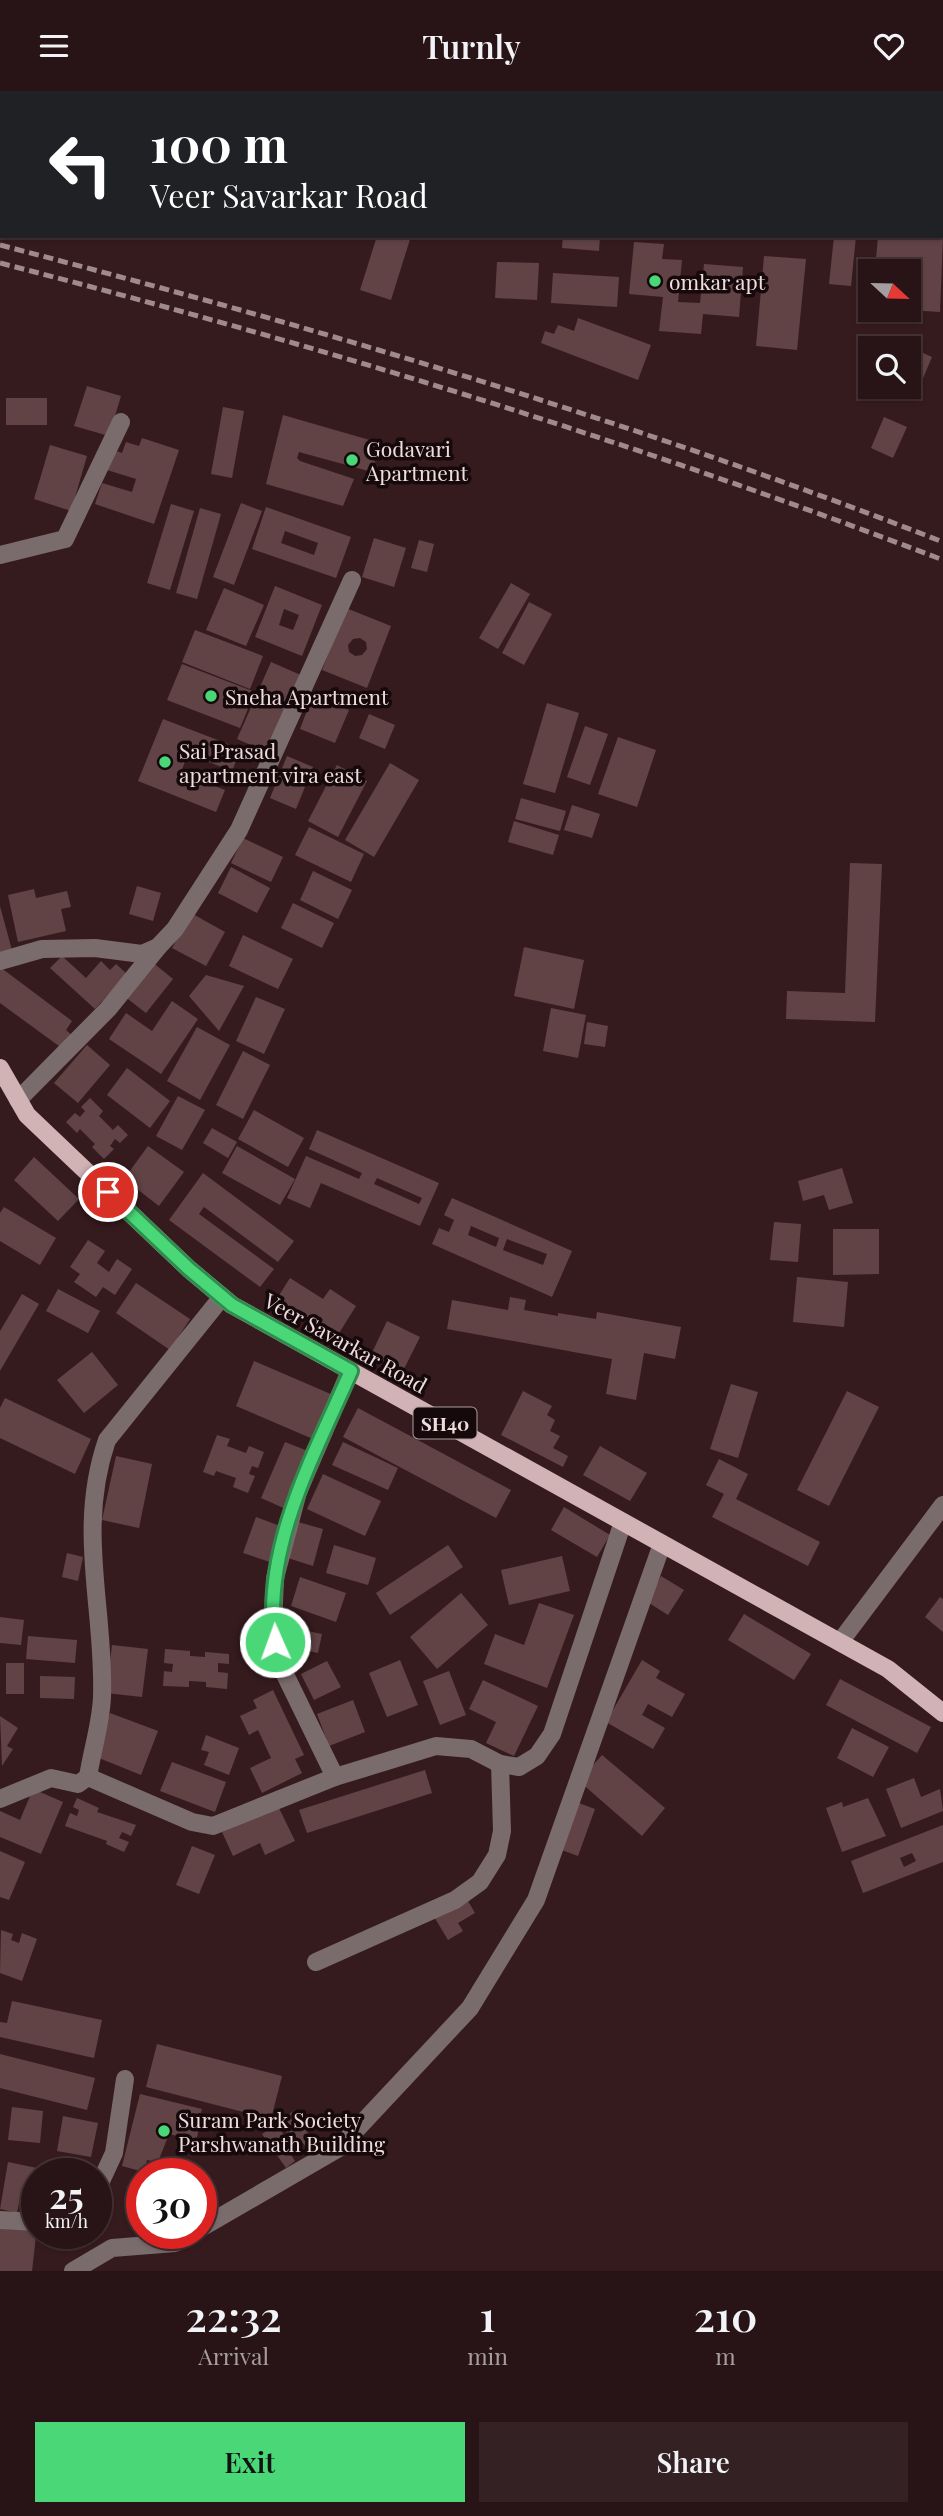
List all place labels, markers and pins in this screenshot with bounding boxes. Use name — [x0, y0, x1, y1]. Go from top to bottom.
place label: omkar apt — [669, 267, 766, 295]
marker: omkar apt — [647, 273, 663, 289]
place label: Godavari Apartment — [365, 434, 468, 486]
marker: Godavari Apartment — [344, 452, 360, 468]
place label: Sneha Apartment — [225, 682, 389, 710]
marker: Sneha Apartment — [203, 688, 219, 704]
place label: Sai Prasad apartment vira east — [179, 736, 362, 788]
marker: Sai Prasad apartment vira east — [157, 754, 173, 770]
pin — [78, 1162, 138, 1222]
place label: Suram Park Society Parshwanath Building — [178, 2105, 385, 2157]
marker: Suram Park Society Parshwanath Building — [156, 2123, 172, 2139]

